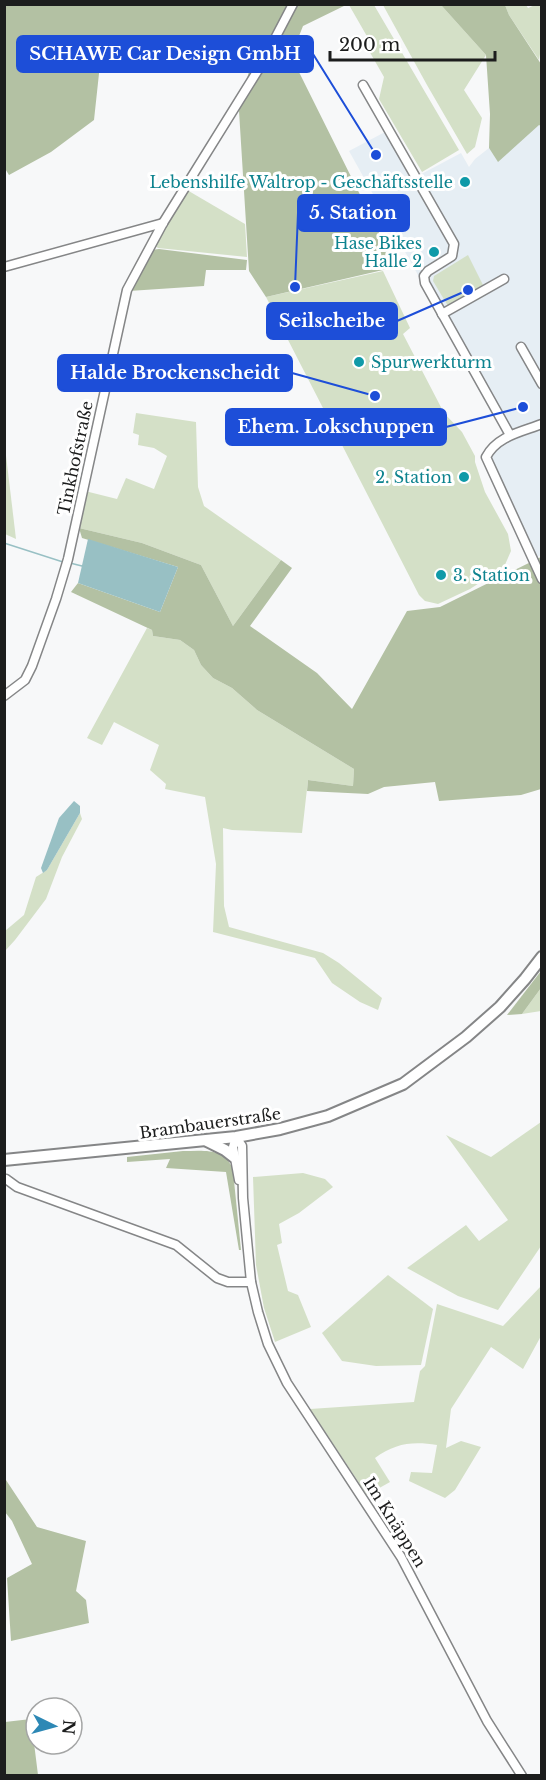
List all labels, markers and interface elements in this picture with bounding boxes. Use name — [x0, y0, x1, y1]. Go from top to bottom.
scale bar — [330, 24, 495, 62]
text: 200 m — [339, 34, 400, 56]
callout: SCHAWE Car Design GmbH — [17, 36, 313, 72]
text: SCHAWE Car Design GmbH — [29, 43, 301, 65]
place label: Lebenshilfe Waltrop - Geschäftsstelle — [149, 172, 453, 192]
marker: Lebenshilfe Waltrop - Geschäftsstelle — [458, 175, 472, 189]
callout: 5. Station — [298, 195, 409, 231]
text: 5. Station — [309, 202, 397, 224]
place label: Hase Bikes Halle 2 — [334, 233, 422, 271]
marker: Hase Bikes Halle 2 — [427, 245, 441, 259]
callout: Seilscheibe — [267, 303, 397, 339]
text: Seilscheibe — [279, 310, 385, 332]
place label: Spurwerkturm — [371, 352, 492, 372]
callout: Halde Brockenscheidt — [58, 355, 292, 391]
marker: Spurwerkturm — [352, 355, 366, 369]
text: Halde Brockenscheidt — [70, 362, 280, 384]
street label: Tinkhofstraße — [53, 399, 97, 517]
callout: Ehem. Lokschuppen — [226, 409, 446, 445]
text: Ehem. Lokschuppen — [238, 416, 434, 438]
place label: 2. Station — [375, 467, 452, 487]
marker: 2. Station — [457, 470, 471, 484]
place label: 3. Station — [453, 565, 530, 585]
marker: 3. Station — [434, 568, 448, 582]
street label: Brambauerstraße — [138, 1103, 282, 1143]
street label: Im Knäppen — [359, 1473, 431, 1571]
north arrow — [24, 1696, 84, 1756]
text: N — [58, 1719, 80, 1736]

